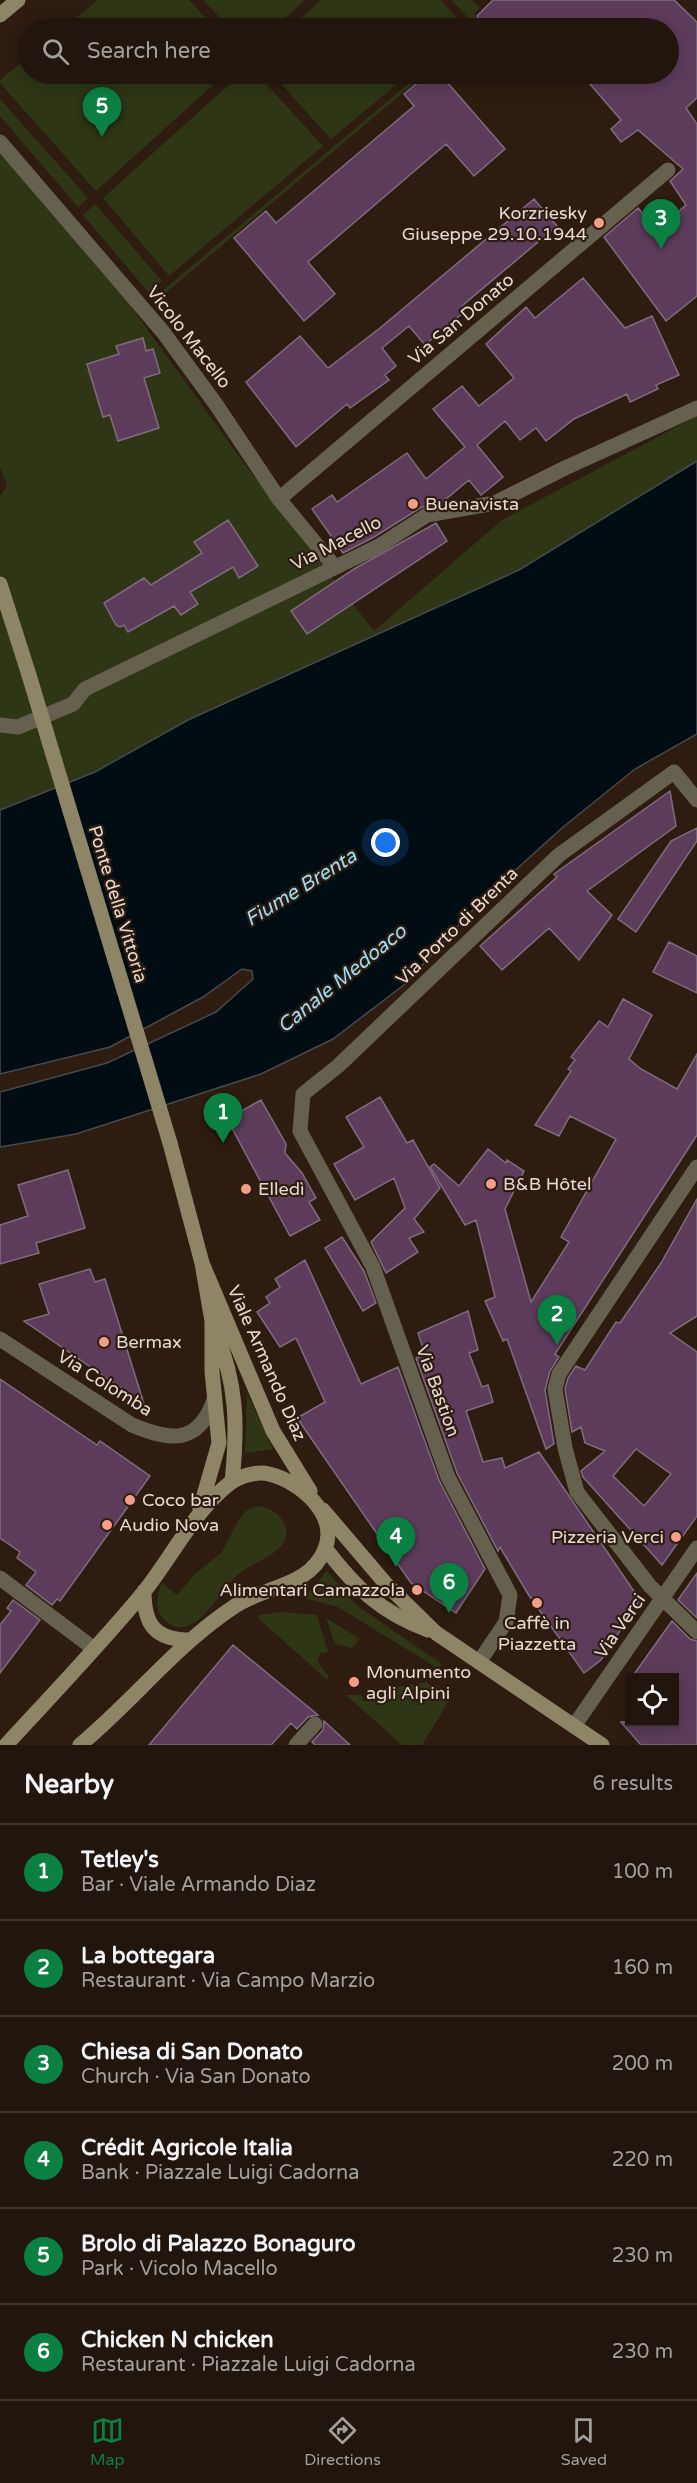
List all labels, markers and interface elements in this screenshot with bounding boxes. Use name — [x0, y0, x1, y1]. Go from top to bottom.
search box — [18, 18, 679, 84]
icon: search — [39, 35, 72, 68]
text: Search here — [87, 38, 211, 64]
pin: 5 — [82, 88, 122, 137]
pin: 3 — [642, 200, 680, 249]
place label: Korzriesky Giuseppe 29.10.1944 — [402, 202, 587, 245]
marker: Korzriesky Giuseppe 29.10.1944 — [592, 216, 606, 230]
street label: Via San Donato — [404, 268, 518, 370]
street label: Vicolo Macello — [142, 281, 236, 393]
place label: Buenavista — [425, 493, 519, 515]
marker: Buenavista — [406, 497, 420, 511]
street label: Via Macello — [287, 511, 385, 575]
street label: Ponte della Vittoria — [84, 823, 152, 985]
your location — [371, 828, 400, 857]
water label: Fiume Brenta — [241, 844, 362, 932]
street label: Via Porto di Brenta — [391, 862, 523, 990]
water label: Canale Medoaco — [273, 919, 412, 1038]
pin: 1 — [204, 1094, 242, 1143]
place label: B&B Hôtel — [503, 1173, 591, 1195]
marker: B&B Hôtel — [484, 1177, 498, 1191]
place label: Elledì — [258, 1178, 304, 1200]
marker: Elledì — [239, 1182, 253, 1196]
street label: Viale Armando Diaz — [223, 1282, 311, 1444]
pin: 2 — [538, 1296, 576, 1345]
place label: Bermax — [116, 1331, 182, 1353]
marker: Bermax — [97, 1335, 111, 1349]
street label: Via Bastion — [411, 1342, 465, 1440]
street label: Via Colomba — [53, 1345, 157, 1421]
place label: Coco bar — [142, 1489, 219, 1511]
marker: Coco bar — [123, 1493, 137, 1507]
place label: Audio Nova — [119, 1514, 219, 1536]
marker: Audio Nova — [100, 1518, 114, 1532]
pin: 4 — [376, 1518, 416, 1567]
place label: Pizzeria Verci — [551, 1526, 664, 1548]
marker: Pizzeria Verci — [669, 1530, 683, 1544]
pin: 6 — [430, 1564, 468, 1613]
place label: Alimentari Camazzola — [219, 1579, 405, 1601]
marker: Alimentari Camazzola — [410, 1583, 424, 1597]
street label: Via Verci — [590, 1589, 650, 1663]
marker: Caffè in Piazzetta — [530, 1596, 544, 1610]
place label: Caffè in Piazzetta — [498, 1612, 576, 1655]
place label: Monumento agli Alpini — [366, 1661, 471, 1704]
map controls — [625, 1673, 679, 1727]
button: locate — [625, 1673, 679, 1727]
marker: Monumento agli Alpini — [347, 1675, 361, 1689]
text: Nearby — [24, 1769, 114, 1800]
text: 6 results — [593, 1772, 673, 1796]
text: Tetley's — [81, 1847, 159, 1873]
text: 1 — [37, 1860, 50, 1884]
text: 100 m — [612, 1860, 673, 1884]
text: Bar · Viale Armando Diaz — [81, 1873, 316, 1897]
text: La bottegara — [81, 1943, 215, 1969]
text: 2 — [37, 1956, 50, 1980]
text: 160 m — [612, 1956, 673, 1980]
text: Restaurant · Via Campo Marzio — [81, 1969, 375, 1993]
text: Chiesa di San Donato — [81, 2039, 303, 2065]
text: 3 — [37, 2052, 50, 2076]
text: 200 m — [612, 2052, 673, 2076]
text: Church · Via San Donato — [81, 2065, 311, 2089]
text: Crédit Agricole Italia — [81, 2135, 293, 2161]
text: 4 — [37, 2148, 50, 2172]
text: 220 m — [612, 2148, 673, 2172]
text: Bank · Piazzale Luigi Cadorna — [81, 2161, 359, 2185]
text: Brolo di Palazzo Bonaguro — [81, 2231, 356, 2257]
text: 5 — [37, 2244, 50, 2268]
text: 230 m — [612, 2244, 673, 2268]
text: Park · Vicolo Macello — [81, 2257, 278, 2281]
text: Chicken N chicken — [81, 2327, 274, 2353]
text: 6 — [37, 2340, 50, 2364]
text: 230 m — [612, 2340, 673, 2364]
text: Restaurant · Piazzale Luigi Cadorna — [81, 2353, 416, 2377]
tab: Map — [90, 2414, 124, 2470]
tab: Directions — [304, 2414, 381, 2470]
tab: Saved — [561, 2414, 607, 2470]

